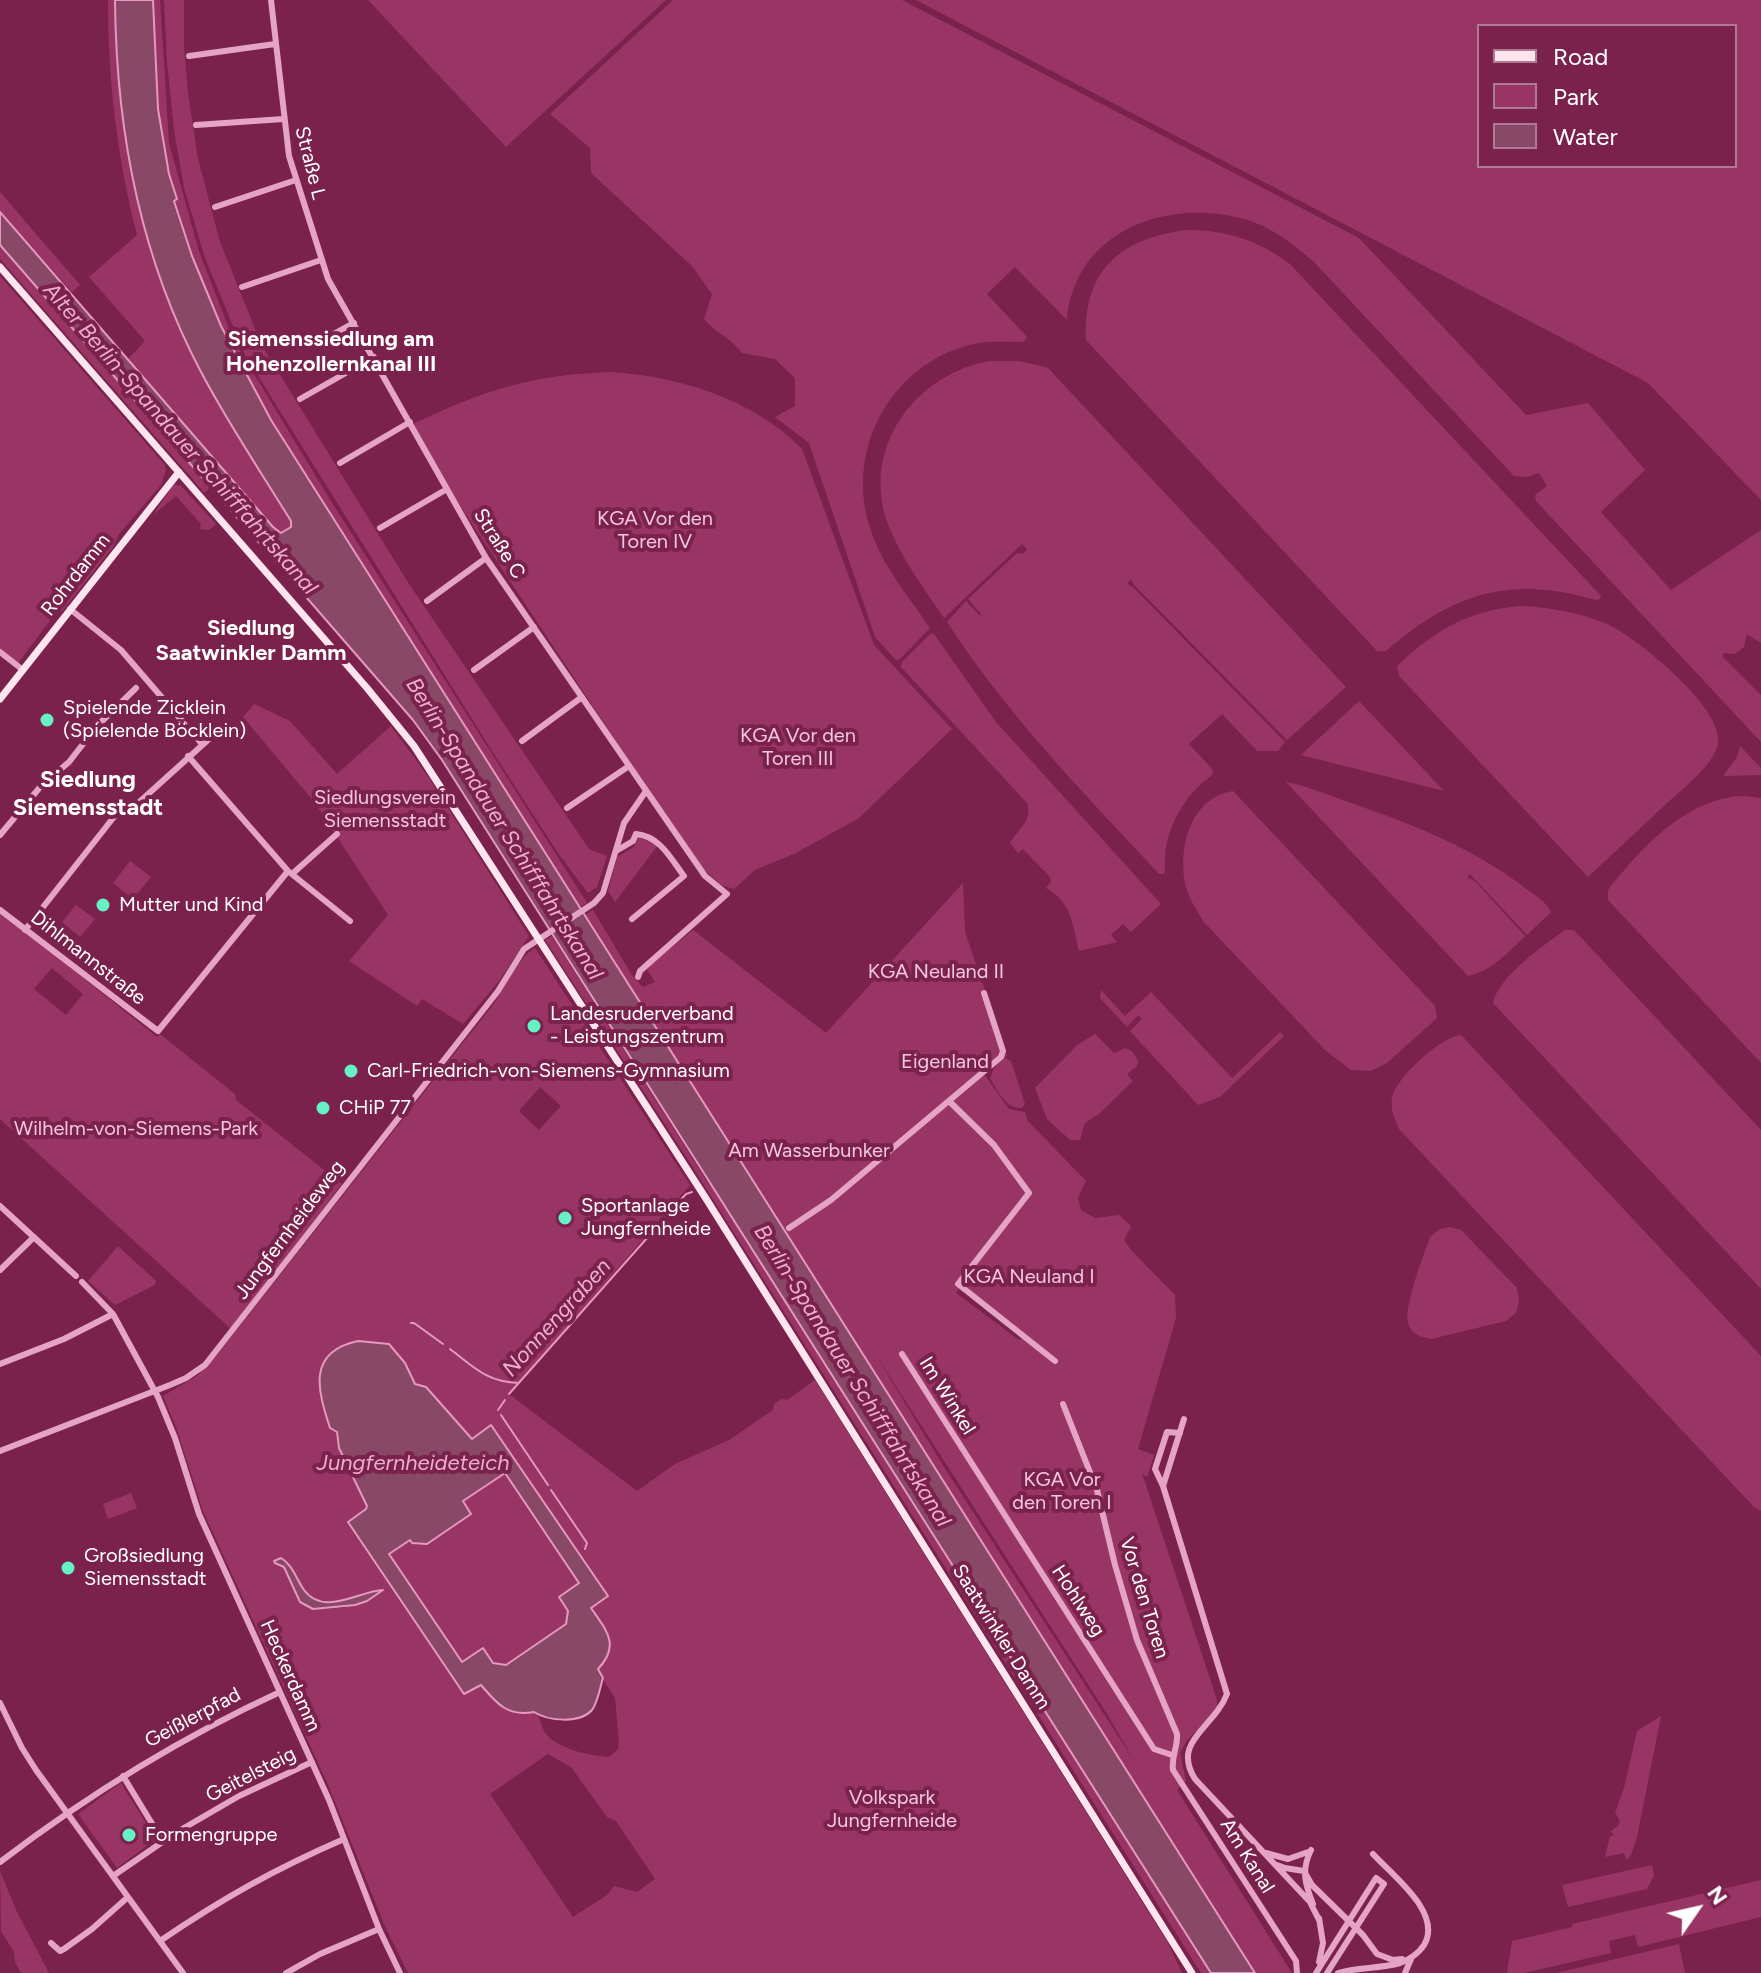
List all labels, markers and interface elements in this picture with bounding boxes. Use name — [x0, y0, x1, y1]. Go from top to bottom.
legend — [1477, 24, 1737, 168]
text: Road — [1553, 42, 1608, 71]
text: Park — [1553, 82, 1599, 111]
text: Water — [1553, 122, 1618, 151]
street label: Straße L — [289, 124, 331, 202]
water label: Alter Berlin-Spandauer Schifffahrtskanal — [37, 278, 323, 600]
district label: Siemenssiedlung am Hohenzollernkanal III — [226, 327, 436, 378]
street label: Straße C — [468, 504, 530, 584]
park label: KGA Vor den Toren IV — [597, 507, 713, 554]
street label: Rohrdamm — [36, 529, 116, 621]
district label: Siedlung Saatwinkler Damm — [156, 616, 346, 668]
water label: Berlin-Spandauer Schifffahrtskanal — [400, 673, 608, 985]
place label: Spielende Zicklein (Spielende Böcklein) — [63, 696, 246, 743]
marker: Spielende Zicklein (Spielende Böcklein) — [38, 711, 56, 729]
park label: KGA Vor den Toren III — [740, 724, 856, 771]
district label: Siedlung Siemensstadt — [13, 766, 163, 822]
park label: Siedlungsverein Siemensstadt — [314, 786, 456, 833]
place label: Mutter und Kind — [119, 893, 263, 917]
marker: Mutter und Kind — [94, 896, 112, 914]
street label: Dihlmannstraße — [26, 906, 150, 1010]
park label: KGA Neuland II — [868, 960, 1004, 984]
place label: Landesruderverband - Leistungszentrum — [550, 1002, 734, 1049]
marker: Landesruderverband - Leistungszentrum — [525, 1017, 543, 1035]
park label: Eigenland — [901, 1050, 989, 1074]
place label: Carl-Friedrich-von-Siemens-Gymnasium — [367, 1059, 730, 1083]
marker: Carl-Friedrich-von-Siemens-Gymnasium — [342, 1062, 360, 1080]
place label: CHiP 77 — [339, 1096, 411, 1120]
marker: CHiP 77 — [314, 1099, 332, 1117]
park label: Wilhelm-von-Siemens-Park — [14, 1117, 258, 1141]
park label: Am Wasserbunker — [728, 1139, 890, 1163]
street label: Jungfernheideweg — [230, 1156, 350, 1304]
place label: Sportanlage Jungfernheide — [581, 1194, 711, 1241]
marker: Sportanlage Jungfernheide — [556, 1209, 574, 1227]
water label: Berlin-Spandauer Schifffahrtskanal — [748, 1220, 956, 1532]
water label: Nonnengraben — [497, 1254, 617, 1382]
park label: KGA Neuland I — [963, 1265, 1095, 1289]
street label: Im Winkel — [914, 1353, 980, 1439]
water label: Jungfernheideteich — [317, 1451, 509, 1477]
park label: KGA Vor den Toren I — [1012, 1468, 1112, 1515]
street label: Vor den Toren — [1114, 1535, 1174, 1661]
place label: Großsiedlung Siemensstadt — [84, 1544, 207, 1591]
marker: Großsiedlung Siemensstadt — [59, 1559, 77, 1577]
street label: Saatwinkler Damm — [947, 1560, 1055, 1714]
street label: Hohlweg — [1046, 1561, 1110, 1641]
street label: Heckerdamm — [255, 1616, 325, 1736]
street label: Geißlerpfad — [141, 1683, 245, 1753]
street label: Geitelsteig — [202, 1742, 300, 1808]
park label: Volkspark Jungfernheide — [827, 1786, 957, 1833]
street label: Am Kanal — [1215, 1814, 1279, 1898]
place label: Formengruppe — [145, 1823, 277, 1847]
marker: Formengruppe — [120, 1826, 138, 1844]
north arrow — [1657, 1869, 1737, 1949]
text: N — [1701, 1881, 1733, 1910]

